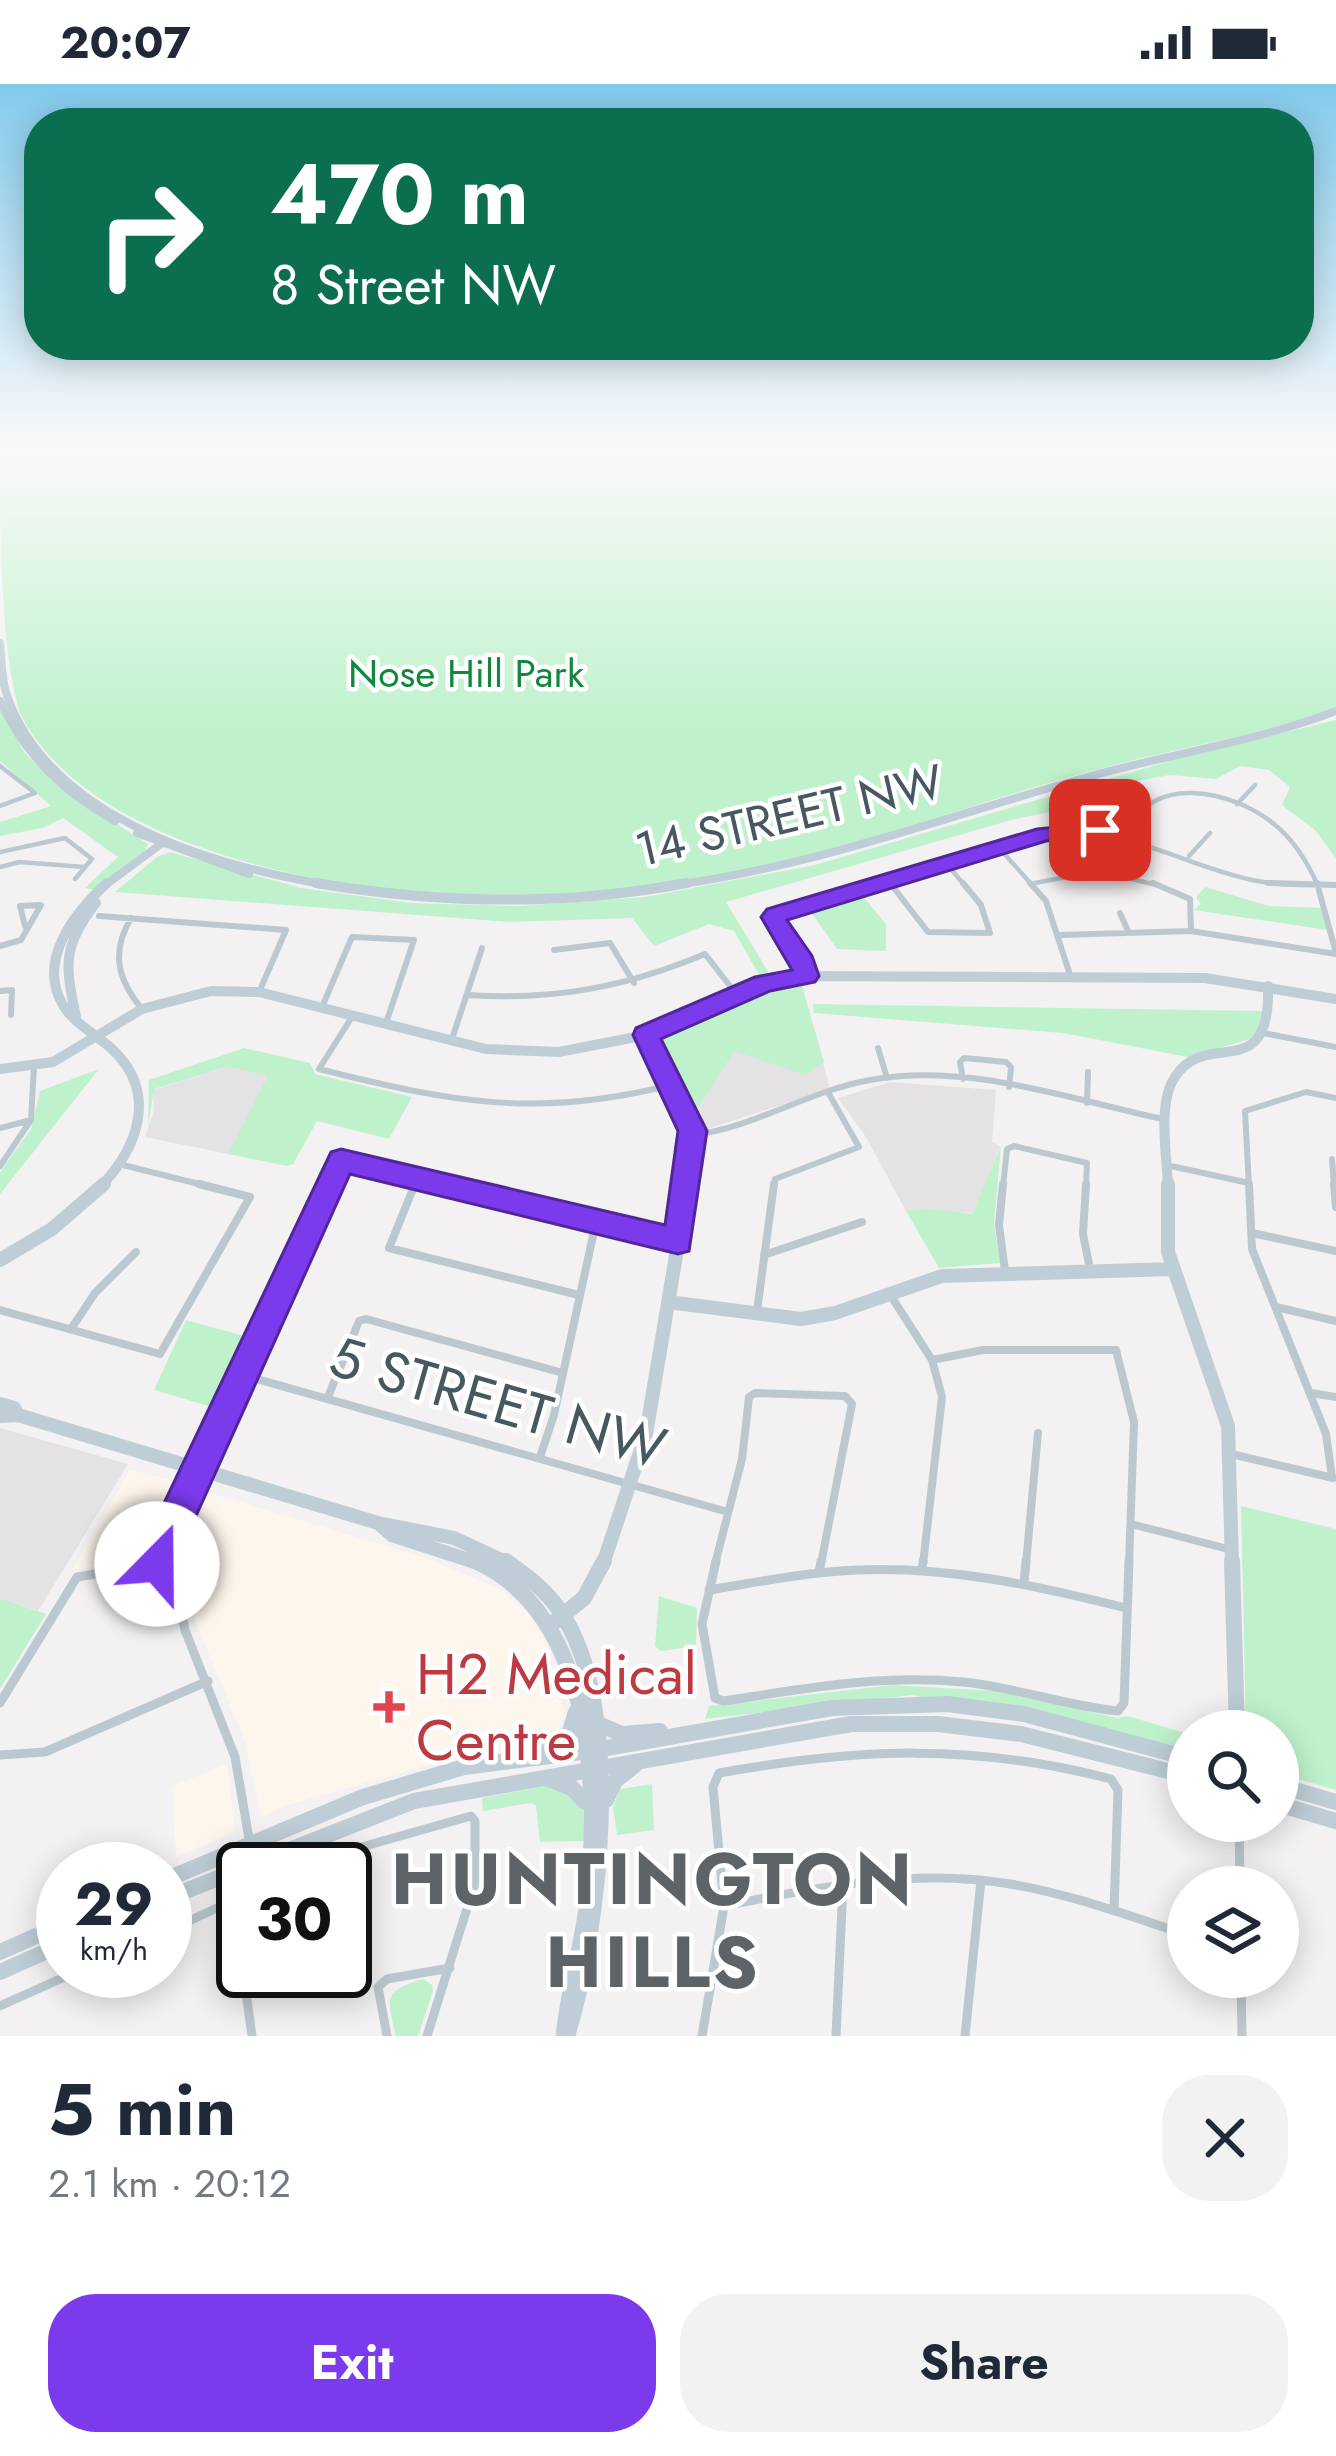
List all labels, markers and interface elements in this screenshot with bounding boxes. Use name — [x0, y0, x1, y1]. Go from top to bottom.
text: 20:07 — [60, 10, 191, 75]
text: 470 m — [270, 134, 529, 256]
icon: right — [72, 156, 228, 312]
text: 8 Street NW — [270, 246, 556, 324]
park label: Nose Hill Park — [348, 645, 585, 702]
street label: 14 STREET NW — [629, 746, 950, 884]
pin — [1049, 779, 1151, 881]
icon: arrive — [1067, 797, 1133, 863]
street label: 5 STREET NW — [320, 1315, 676, 1489]
position arrow — [94, 1501, 220, 1627]
place label: H2 Medical Centre — [416, 1633, 697, 1781]
marker: H2 Medical Centre — [373, 1691, 405, 1723]
map controls — [1167, 1710, 1299, 1998]
button: search — [1167, 1710, 1299, 1842]
district label: HUNTINGTON HILLS — [391, 1827, 915, 2014]
speed limit sign: 30 — [216, 1842, 372, 1998]
text: 29 — [74, 1861, 154, 1948]
button: layers — [1167, 1866, 1299, 1998]
text: km/h — [80, 1928, 148, 1971]
text: 5 min — [48, 2058, 236, 2162]
button: close — [1162, 2075, 1288, 2201]
text: 2.1 km · 20:12 — [48, 2155, 291, 2212]
button: Exit — [48, 2294, 656, 2432]
button: Share — [680, 2294, 1288, 2432]

